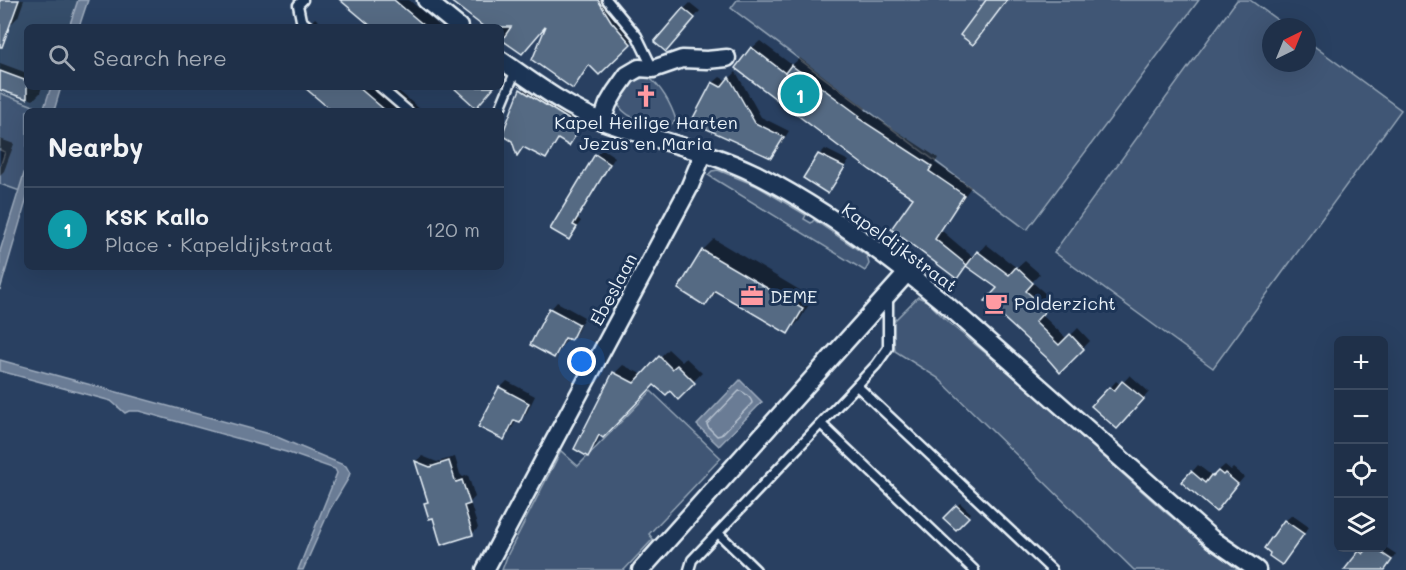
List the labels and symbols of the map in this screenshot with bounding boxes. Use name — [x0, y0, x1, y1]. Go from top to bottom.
north arrow — [1262, 18, 1316, 72]
pin: 1 — [780, 72, 820, 116]
church icon: Kapel Heilige Harten Jezus en Maria — [633, 83, 659, 109]
place label: Kapel Heilige Harten Jezus en Maria — [554, 110, 738, 155]
street label: Kapeldijkstraat — [837, 197, 963, 297]
street label: Ebeslaan — [584, 249, 642, 329]
office icon: DEME — [739, 283, 765, 309]
place label: DEME — [770, 284, 817, 308]
cafe icon: Polderzicht — [983, 290, 1009, 316]
place label: Polderzicht — [1014, 291, 1116, 315]
your location — [567, 347, 596, 376]

